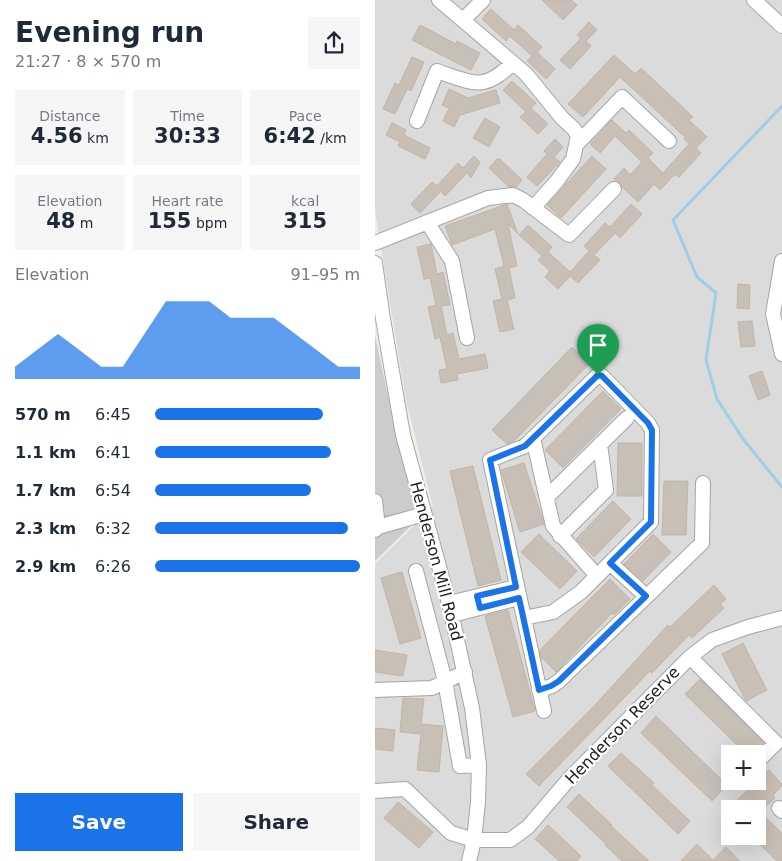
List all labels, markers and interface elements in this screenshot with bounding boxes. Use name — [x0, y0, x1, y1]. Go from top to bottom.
text: Evening run — [15, 16, 204, 49]
button: share — [308, 17, 360, 69]
text: 21:27 · 8 × 570 m — [15, 52, 161, 71]
text: Distance — [39, 108, 100, 124]
text: Time — [170, 108, 205, 124]
text: Pace — [289, 108, 322, 124]
text: 4.56 — [31, 124, 83, 148]
text: 30:33 — [154, 124, 221, 148]
text: 6:42 — [264, 124, 316, 148]
text: km — [83, 130, 109, 146]
text: /km — [316, 130, 347, 146]
text: Elevation — [37, 193, 102, 209]
text: Heart rate — [152, 193, 223, 209]
text: kcal — [291, 193, 319, 209]
text: 48 — [46, 209, 75, 233]
text: 155 — [148, 209, 191, 233]
text: 315 — [283, 209, 327, 233]
text: m — [75, 215, 93, 231]
text: bpm — [191, 215, 227, 231]
text: Elevation — [15, 265, 89, 284]
text: 91–95 m — [291, 265, 360, 284]
pin — [577, 324, 619, 375]
icon: arrive — [584, 331, 612, 359]
text: 570 m — [15, 405, 71, 424]
text: 6:45 — [95, 405, 131, 424]
text: 1.1 km — [15, 443, 76, 462]
text: 6:41 — [95, 443, 131, 462]
street label: Henderson Mill Road — [406, 479, 467, 643]
text: 1.7 km — [15, 481, 76, 500]
text: 6:54 — [95, 481, 131, 500]
text: 2.3 km — [15, 519, 76, 538]
text: 6:32 — [95, 519, 131, 538]
text: 2.9 km — [15, 557, 76, 576]
text: 6:26 — [95, 557, 131, 576]
street label: Henderson Reserve — [561, 663, 683, 788]
map controls — [721, 745, 766, 845]
button: + — [721, 745, 766, 790]
button: Save — [15, 793, 183, 851]
button: Share — [193, 793, 360, 851]
button: − — [721, 800, 766, 845]

